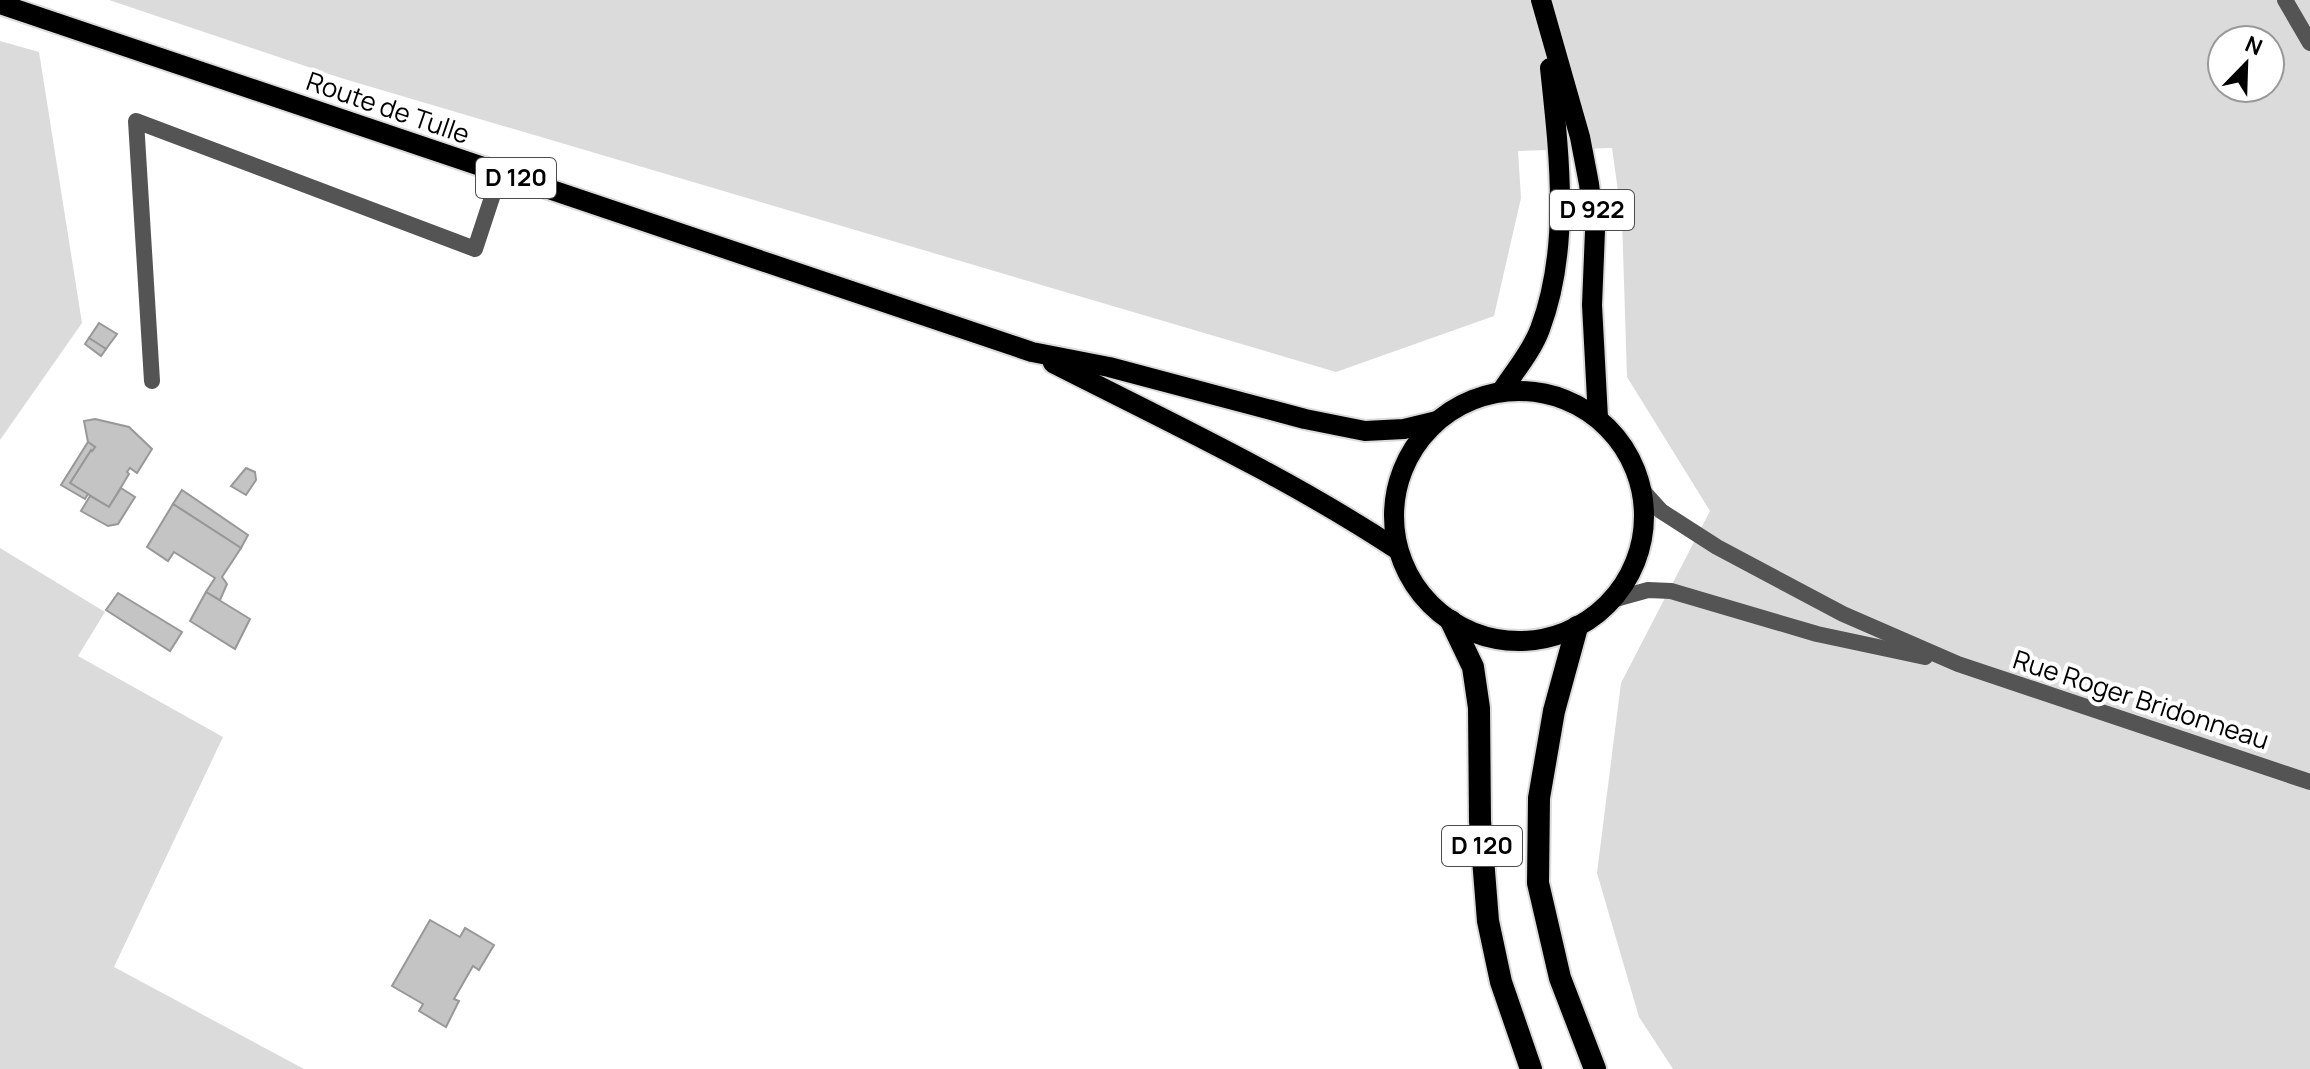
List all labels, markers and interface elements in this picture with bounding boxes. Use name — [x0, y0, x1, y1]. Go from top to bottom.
north arrow — [2206, 24, 2286, 104]
text: N — [2241, 29, 2267, 62]
street label: Route de Tulle — [302, 62, 475, 152]
road number: D 120 — [476, 158, 556, 198]
road number: D 922 — [1550, 190, 1634, 230]
street label: Rue Roger Bridonneau — [2009, 641, 2274, 757]
road number: D 120 — [1442, 826, 1522, 866]

